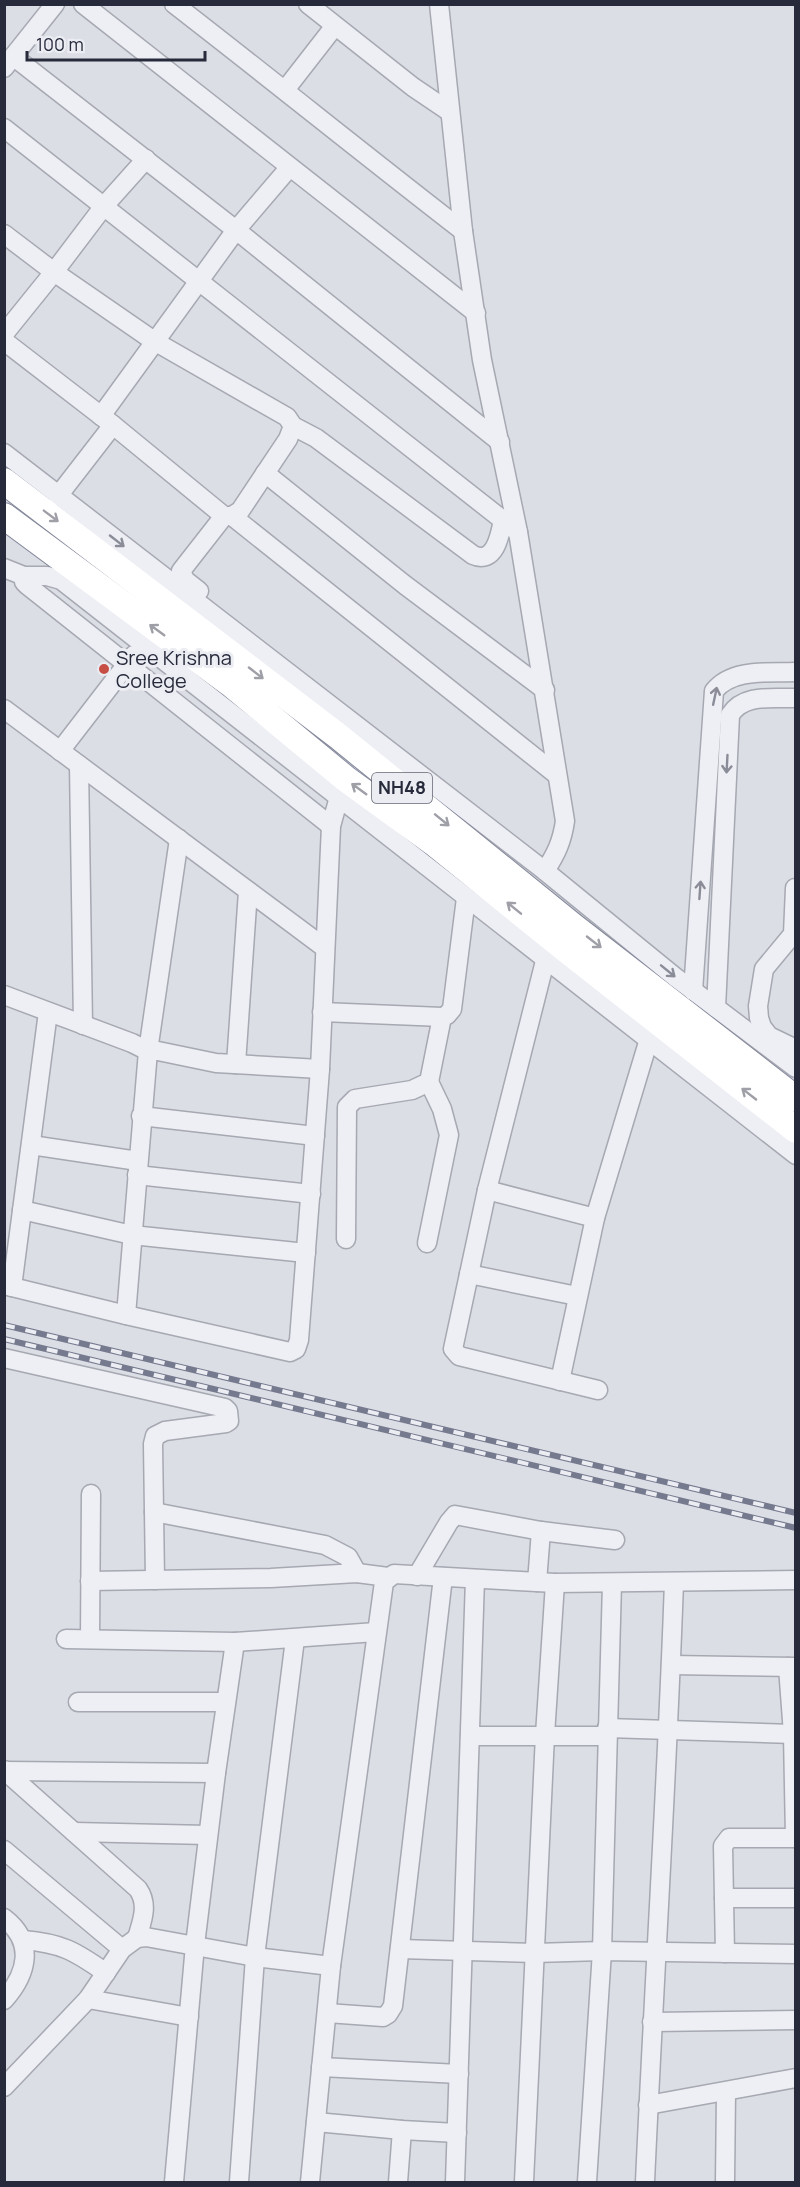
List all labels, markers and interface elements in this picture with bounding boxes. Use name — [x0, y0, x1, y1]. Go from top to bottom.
scale bar — [27, 24, 206, 62]
text: 100 m — [36, 32, 84, 56]
one-way arrow — [43, 510, 59, 522]
one-way arrow — [109, 534, 125, 547]
one-way arrow — [149, 624, 165, 636]
place label: Sree Krishna College — [116, 644, 232, 694]
marker: Sree Krishna College — [97, 662, 111, 676]
one-way arrow — [248, 666, 264, 679]
one-way arrow — [710, 687, 721, 706]
one-way arrow — [722, 754, 733, 774]
road number: NH48 — [372, 773, 432, 803]
one-way arrow — [352, 783, 368, 795]
one-way arrow — [434, 813, 449, 827]
one-way arrow — [695, 881, 706, 901]
one-way arrow — [507, 901, 522, 915]
one-way arrow — [585, 936, 601, 949]
one-way arrow — [660, 965, 676, 978]
one-way arrow — [742, 1087, 758, 1100]

